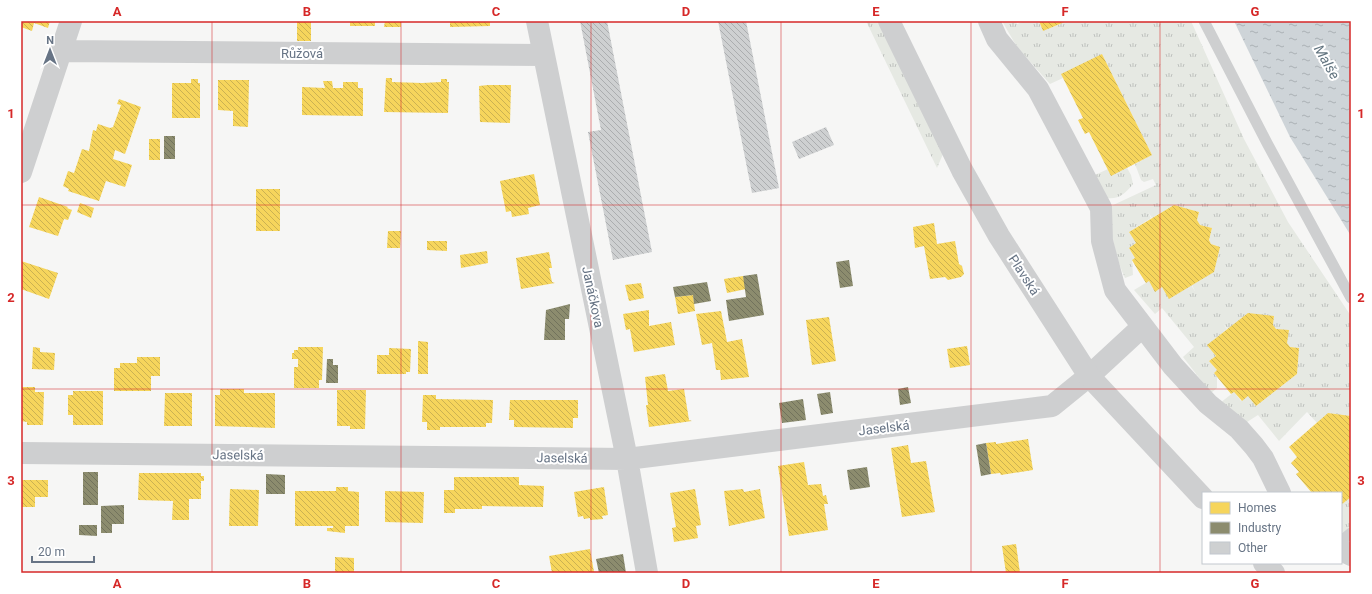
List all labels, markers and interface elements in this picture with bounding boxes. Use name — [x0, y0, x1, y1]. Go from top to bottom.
text: A — [113, 4, 122, 19]
text: B — [303, 4, 311, 19]
text: C — [492, 4, 501, 19]
text: D — [682, 4, 690, 19]
text: E — [872, 4, 880, 19]
text: F — [1061, 4, 1069, 19]
text: G — [1251, 4, 1260, 19]
north arrow — [30, 30, 70, 70]
text: N — [46, 34, 54, 47]
water label: Malše — [1311, 42, 1343, 82]
street label: Růžová — [281, 46, 323, 61]
text: 1 — [7, 106, 15, 121]
text: 1 — [1357, 106, 1365, 121]
street label: Plavská — [1005, 252, 1043, 298]
street label: Janáčkova — [579, 265, 607, 329]
text: 2 — [7, 290, 15, 305]
text: 2 — [1357, 290, 1365, 305]
street label: Jaselská — [858, 417, 910, 439]
street label: Jaselská — [212, 447, 264, 463]
street label: Jaselská — [536, 450, 588, 466]
text: 3 — [7, 473, 15, 488]
text: 3 — [1357, 473, 1365, 488]
legend — [1202, 492, 1342, 564]
text: Homes — [1238, 501, 1276, 515]
text: Industry — [1238, 521, 1282, 535]
scale bar — [32, 538, 94, 564]
text: Other — [1238, 541, 1267, 555]
text: 20 m — [38, 545, 65, 559]
text: A — [113, 576, 122, 591]
text: B — [303, 576, 311, 591]
text: C — [492, 576, 501, 591]
text: D — [682, 576, 690, 591]
text: E — [872, 576, 880, 591]
text: F — [1061, 576, 1069, 591]
text: G — [1251, 576, 1260, 591]

